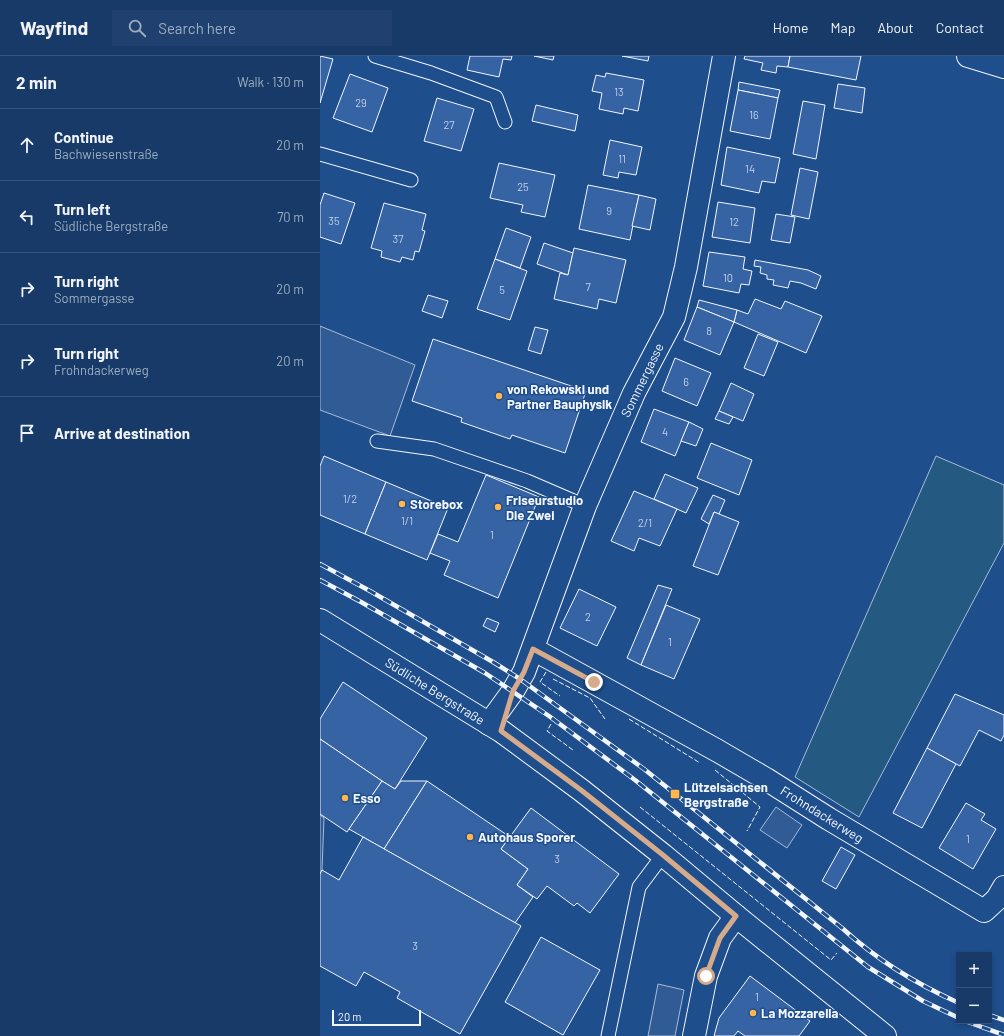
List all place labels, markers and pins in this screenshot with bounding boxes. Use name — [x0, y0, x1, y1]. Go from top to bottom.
place label: von Rekowski und Partner Bauphysik — [507, 381, 612, 412]
marker: von Rekowski und Partner Bauphysik — [494, 391, 504, 401]
place label: Friseurstudio Die Zwei — [506, 492, 583, 523]
place label: Storebox — [410, 496, 463, 512]
marker: Storebox — [397, 499, 407, 509]
marker: Friseurstudio Die Zwei — [493, 502, 503, 512]
place label: Lützelsachsen Bergstraße — [684, 779, 768, 810]
marker: Lützelsachsen Bergstraße — [669, 788, 681, 800]
place label: Esso — [353, 790, 381, 806]
marker: Esso — [340, 793, 350, 803]
place label: Autohaus Sporer — [478, 829, 575, 845]
marker: Autohaus Sporer — [465, 832, 475, 842]
place label: La Mozzarella — [761, 1005, 839, 1021]
marker: La Mozzarella — [748, 1008, 758, 1018]

